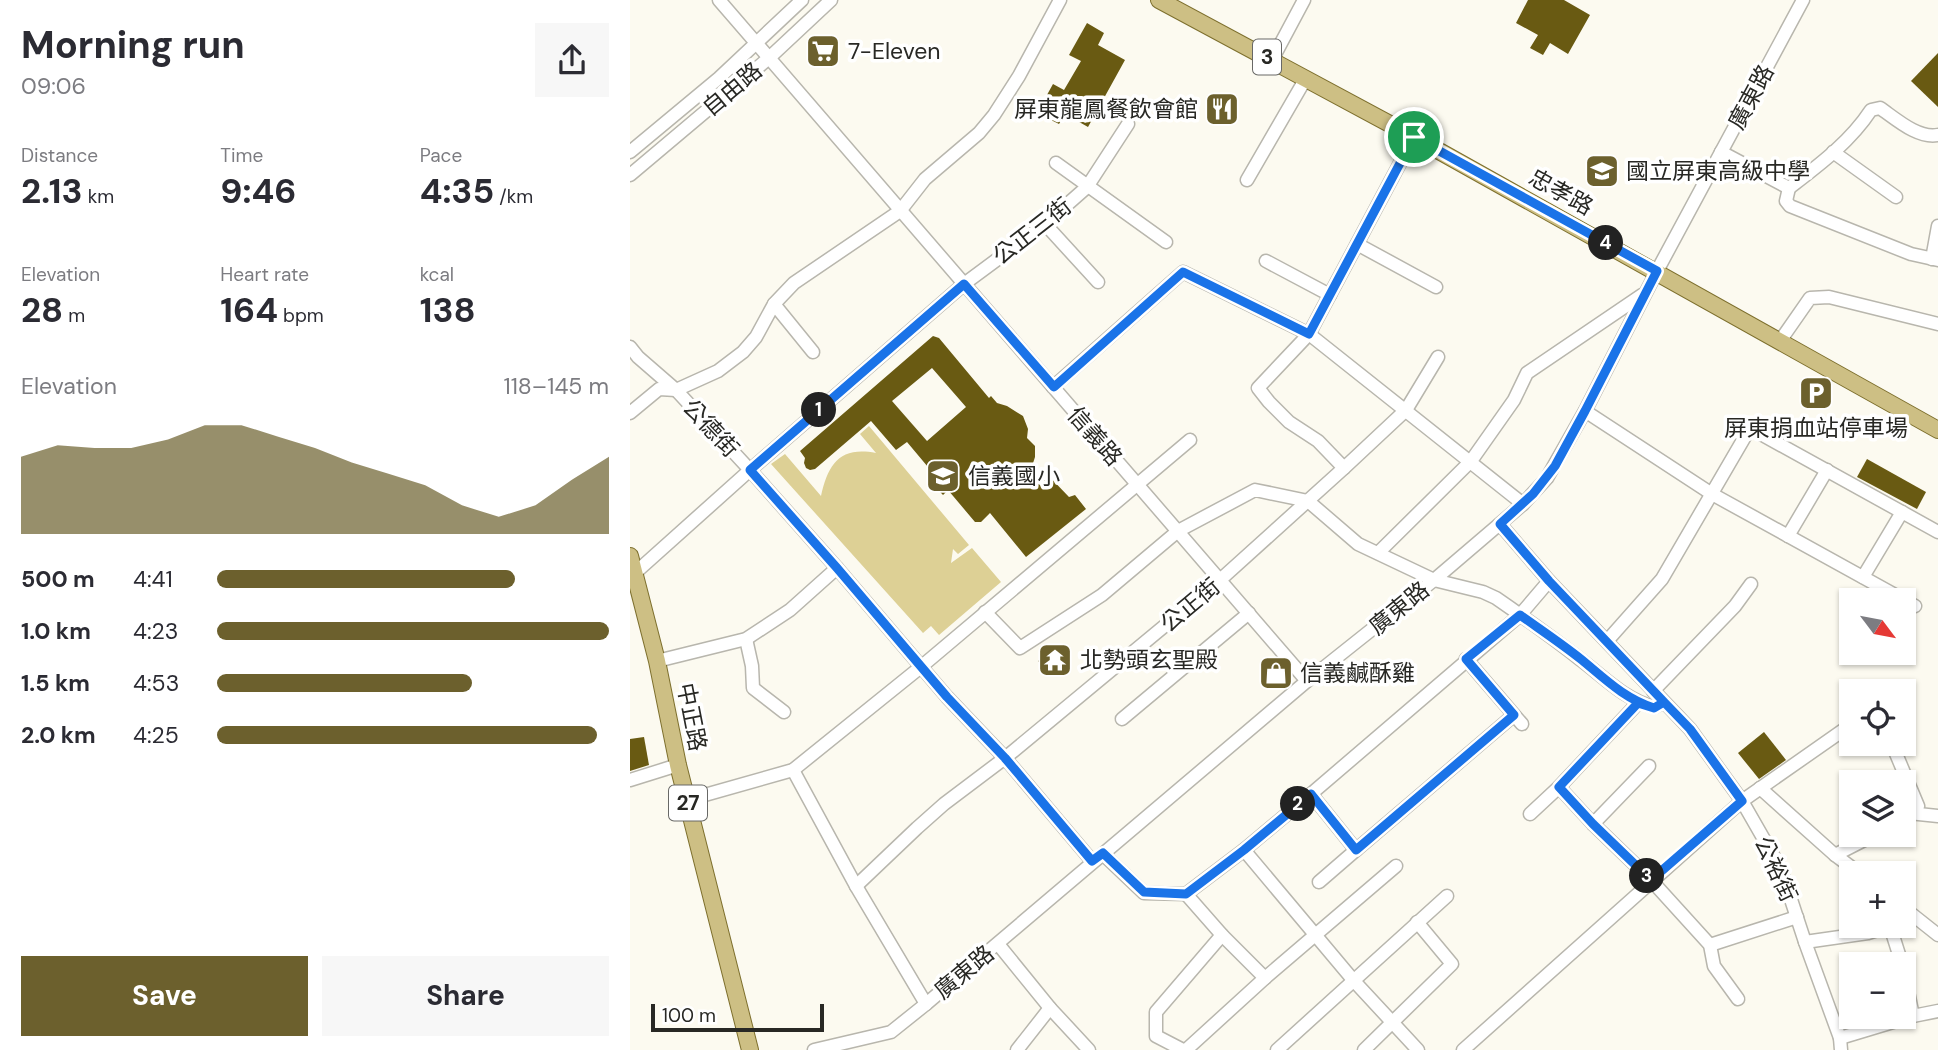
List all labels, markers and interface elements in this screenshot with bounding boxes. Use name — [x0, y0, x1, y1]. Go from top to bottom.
text: Morning run — [21, 20, 245, 70]
button: share — [535, 23, 609, 97]
supermarket icon: 7-Eleven — [804, 32, 842, 70]
place label: 7-Eleven — [848, 36, 940, 66]
road number: 3 — [1253, 40, 1281, 74]
street label: 自由路 — [696, 55, 768, 123]
street label: 廣東路 — [1722, 59, 1780, 135]
text: 09:06 — [21, 71, 86, 101]
restaurant icon: 屏東龍鳳餐飲會館 — [1203, 90, 1241, 128]
place label: 屏東龍鳳餐飲會館 — [1014, 94, 1198, 124]
pin — [1384, 107, 1444, 167]
icon: arrive — [1395, 118, 1433, 156]
text: Distance — [21, 143, 98, 168]
text: Time — [220, 143, 263, 168]
text: Pace — [420, 143, 462, 168]
school or university icon: 國立屏東高級中學 — [1583, 152, 1621, 190]
place label: 國立屏東高級中學 — [1626, 156, 1810, 186]
street label: 忠孝路 — [1524, 162, 1598, 222]
text: 2.13 — [21, 168, 83, 214]
text: 9:46 — [220, 168, 296, 214]
text: 4:35 — [420, 168, 494, 214]
text: km — [83, 184, 114, 209]
text: /km — [494, 184, 533, 209]
street label: 公正三街 — [987, 191, 1077, 271]
pin: 4 — [1588, 226, 1623, 260]
text: 4 — [1599, 230, 1612, 255]
text: Elevation — [21, 262, 100, 287]
text: Heart rate — [220, 262, 309, 287]
text: kcal — [420, 262, 454, 287]
text: 28 — [21, 287, 63, 333]
text: 164 — [220, 287, 278, 333]
text: 138 — [420, 287, 476, 333]
text: m — [63, 303, 85, 328]
text: bpm — [278, 303, 324, 328]
text: Elevation — [21, 371, 117, 401]
text: 118–145 m — [503, 371, 609, 401]
parking icon: 屏東捐血站停車場 — [1797, 374, 1835, 412]
pin: 1 — [802, 392, 836, 428]
street label: 公德街 — [677, 393, 745, 463]
text: 1 — [815, 397, 822, 422]
street label: 信義路 — [1061, 400, 1129, 472]
place label: 屏東捐血站停車場 — [1724, 413, 1908, 443]
school or university icon: 信義國小 — [924, 457, 962, 495]
place label: 信義國小 — [968, 461, 1060, 491]
text: 500 m — [21, 564, 95, 594]
text: 4:41 — [133, 564, 173, 594]
street label: 公正街 — [1154, 571, 1226, 639]
street label: 廣東路 — [1363, 575, 1435, 641]
north arrow — [1839, 588, 1916, 665]
map controls — [1839, 588, 1916, 1029]
text: 1.0 km — [21, 616, 91, 646]
text: 4:23 — [133, 616, 178, 646]
temple icon: 北勢頭玄聖殿 — [1036, 641, 1074, 679]
place label: 北勢頭玄聖殿 — [1080, 645, 1218, 675]
shop icon: 信義鹹酥雞 — [1257, 654, 1295, 692]
place label: 信義鹹酥雞 — [1300, 658, 1415, 688]
text: 1.5 km — [21, 668, 90, 698]
text: 4:53 — [133, 668, 179, 698]
button: locate — [1839, 679, 1916, 756]
street label: 中正路 — [671, 680, 713, 754]
text: 2.0 km — [21, 720, 96, 750]
text: 4:25 — [133, 720, 179, 750]
button: layers — [1839, 770, 1916, 847]
road number: 27 — [669, 786, 707, 820]
pin: 2 — [1280, 786, 1316, 822]
text: 2 — [1292, 791, 1303, 816]
street label: 公裕街 — [1748, 831, 1804, 907]
pin: 3 — [1630, 858, 1664, 894]
button: + — [1839, 861, 1916, 938]
text: 3 — [1641, 863, 1652, 888]
street label: 廣東路 — [928, 938, 1000, 1006]
button: − — [1839, 952, 1916, 1029]
button: Save — [21, 956, 308, 1036]
button: Share — [322, 956, 609, 1036]
scale bar — [651, 1001, 824, 1033]
text: 100 m — [662, 1003, 716, 1028]

